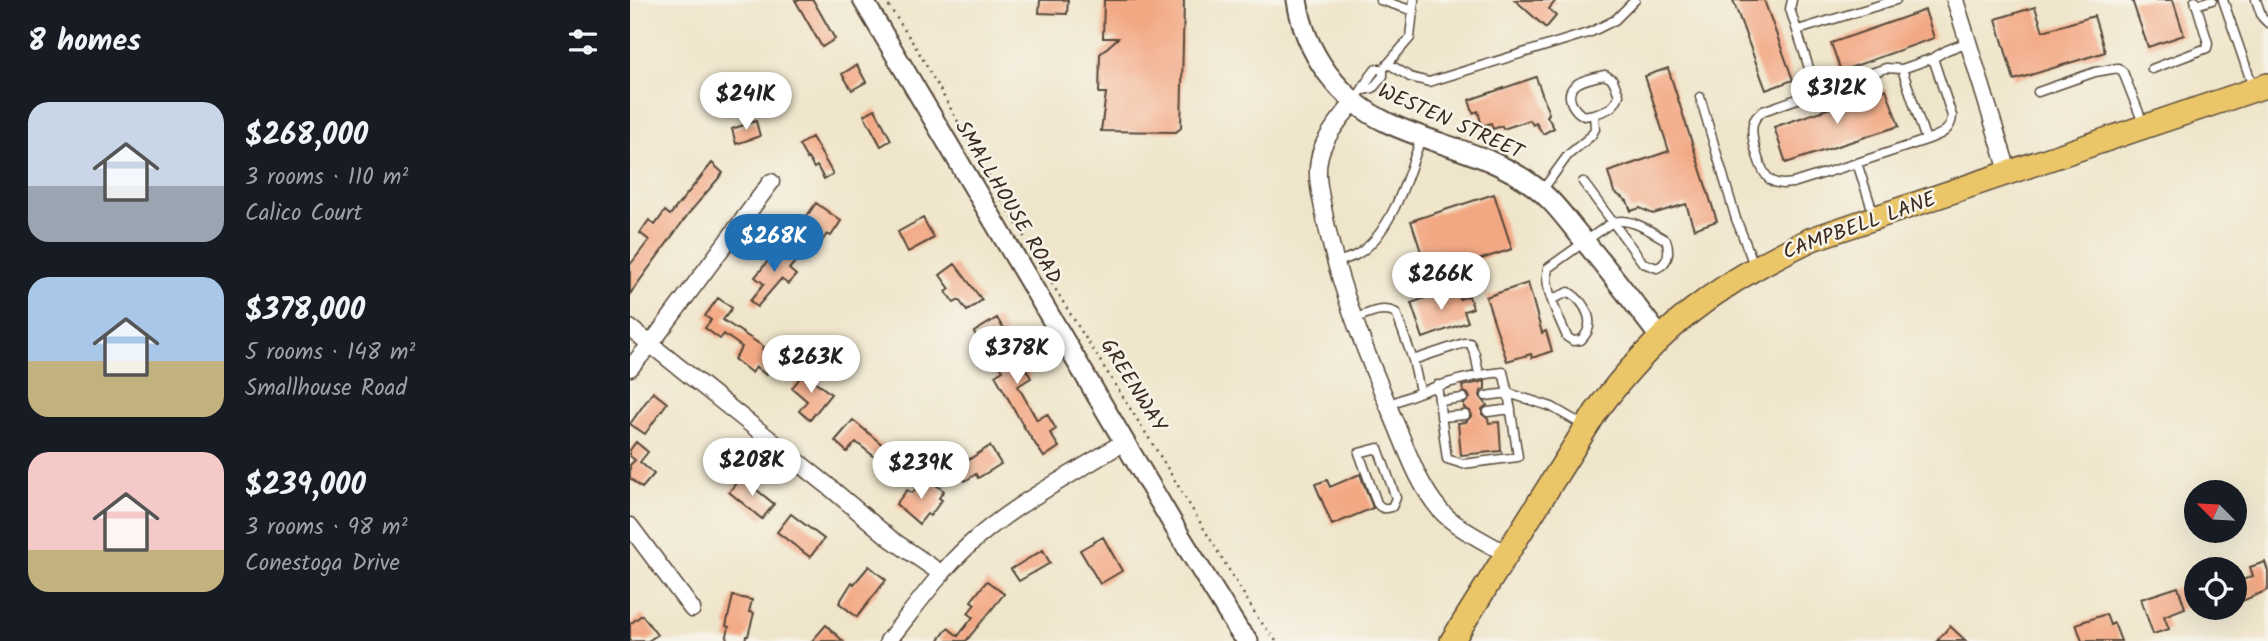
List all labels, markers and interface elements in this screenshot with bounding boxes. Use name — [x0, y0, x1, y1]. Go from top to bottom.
text: 8 homes — [28, 18, 141, 66]
icon: filters — [564, 23, 602, 61]
pin: $312K — [1788, 66, 1886, 126]
text: $312K — [1807, 71, 1867, 107]
pin: $241K — [697, 72, 795, 132]
street label: WESTEN STREET — [1372, 75, 1530, 170]
text: $241K — [716, 77, 776, 113]
text: $268,000 — [245, 112, 368, 160]
street label: SMALLHOUSE ROAD — [946, 114, 1070, 291]
icon: home — [84, 130, 168, 214]
text: 3 rooms · 110 m² — [245, 160, 408, 196]
street label: CAMPBELL LANE — [1778, 183, 1942, 269]
text: Calico Court — [245, 196, 362, 232]
pin: $268K — [725, 215, 823, 274]
text: $268K — [741, 219, 807, 255]
pin: $266K — [1392, 252, 1490, 312]
text: $266K — [1408, 257, 1474, 293]
text: $378,000 — [245, 287, 365, 335]
icon: home — [84, 305, 168, 389]
pin: $378K — [968, 326, 1066, 386]
text: $378K — [985, 331, 1049, 367]
street label: GREENWAY — [1091, 332, 1175, 440]
text: 5 rooms · 148 m² — [245, 335, 415, 371]
pin: $263K — [762, 336, 860, 395]
text: $263K — [778, 340, 844, 376]
text: Smallhouse Road — [245, 371, 407, 407]
pin: $208K — [703, 438, 801, 498]
pin: $239K — [872, 442, 970, 501]
text: $208K — [719, 443, 785, 479]
text: $239K — [888, 446, 954, 482]
text: $239,000 — [245, 462, 366, 510]
icon: home — [84, 480, 168, 564]
north arrow — [2184, 480, 2247, 542]
map controls — [2184, 480, 2247, 620]
text: 3 rooms · 98 m² — [245, 510, 408, 546]
text: Conestoga Drive — [245, 546, 400, 582]
button: locate — [2184, 557, 2247, 620]

